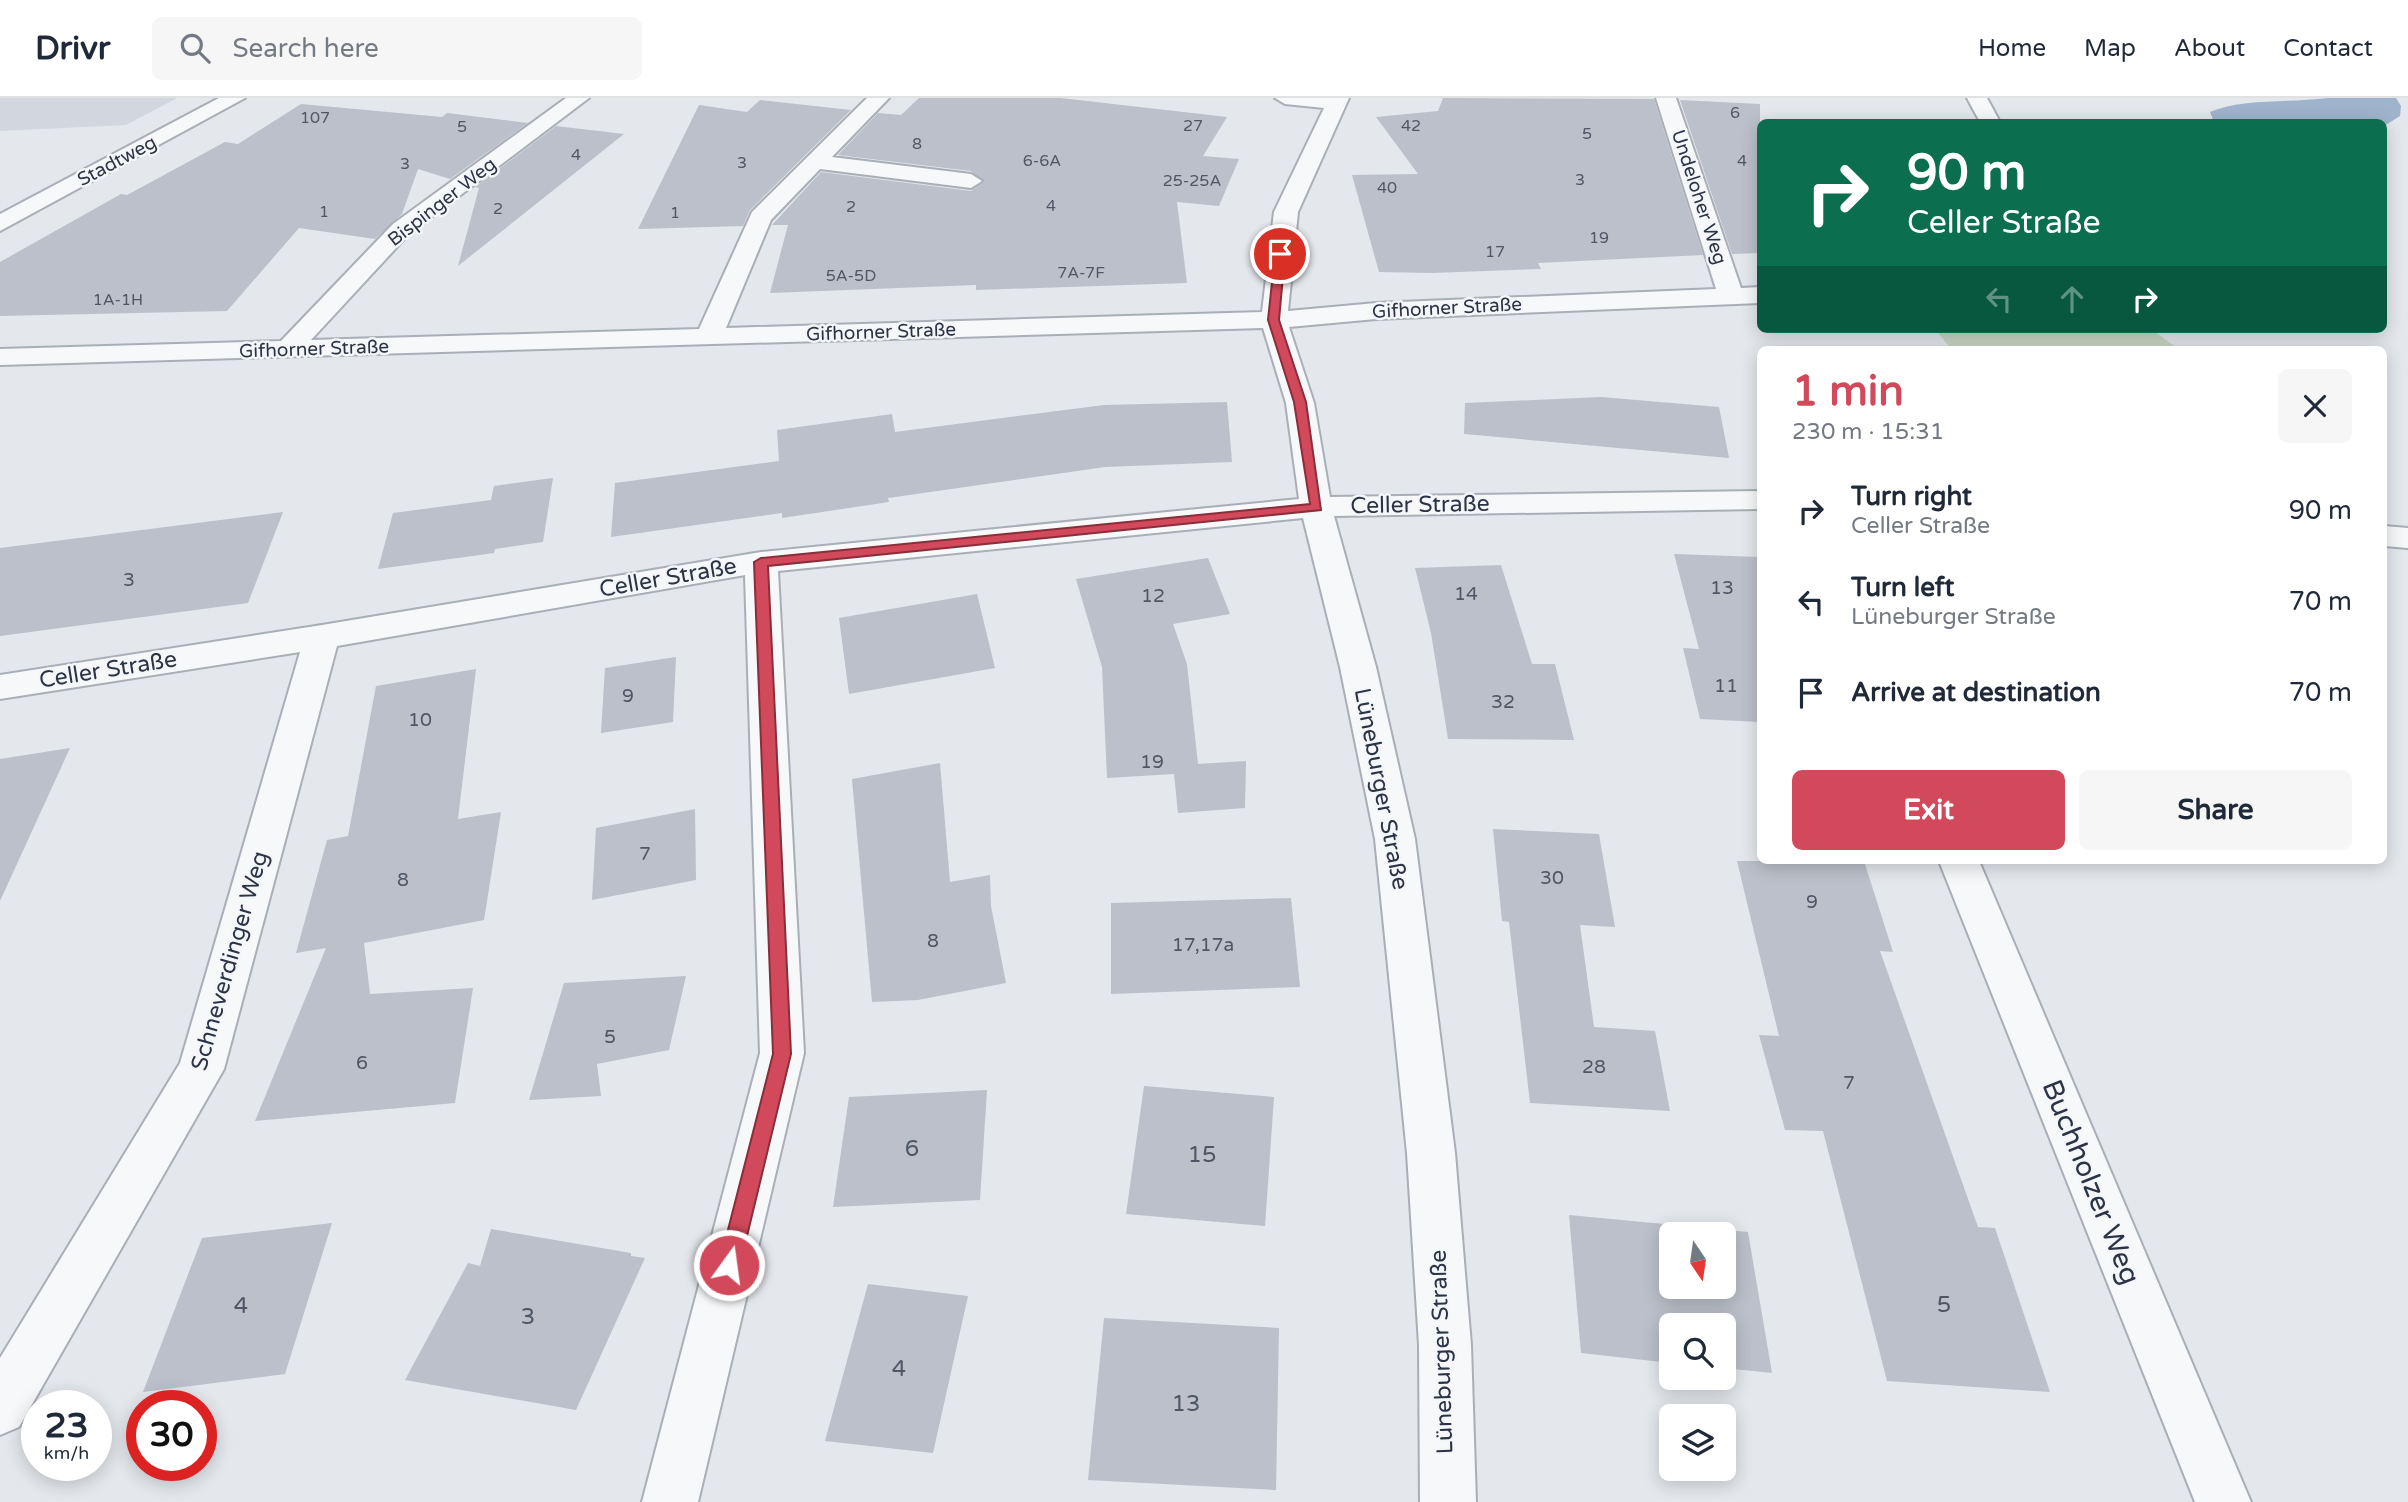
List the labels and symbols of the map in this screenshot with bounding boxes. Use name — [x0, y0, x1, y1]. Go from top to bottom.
house number: 6 — [1730, 103, 1740, 123]
house number: 107 — [300, 108, 330, 128]
house number: 27 — [1183, 116, 1203, 136]
house number: 42 — [1401, 116, 1421, 136]
house number: 5 — [457, 117, 467, 137]
house number: 5 — [1582, 124, 1592, 144]
street label: Undeloher Weg — [1667, 127, 1731, 267]
street label: Stadtweg — [74, 131, 160, 191]
house number: 8 — [912, 134, 922, 154]
house number: 4 — [571, 145, 581, 165]
house number: 6-6A — [1023, 151, 1061, 171]
house number: 4 — [1737, 151, 1747, 171]
street label: Bispinger Weg — [384, 153, 500, 251]
house number: 3 — [737, 153, 747, 173]
house number: 3 — [400, 154, 410, 174]
house number: 3 — [1575, 170, 1585, 190]
house number: 25-25A — [1163, 171, 1221, 191]
house number: 40 — [1377, 178, 1397, 198]
house number: 4 — [1046, 196, 1056, 216]
house number: 2 — [846, 197, 856, 217]
house number: 2 — [493, 199, 503, 219]
house number: 1 — [319, 202, 329, 222]
house number: 1 — [670, 203, 680, 223]
pin — [1250, 224, 1310, 284]
house number: 19 — [1589, 228, 1609, 248]
house number: 17 — [1485, 242, 1505, 262]
house number: 7A-7F — [1057, 263, 1105, 283]
house number: 5A-5D — [826, 266, 876, 286]
house number: 1A-1H — [93, 290, 143, 310]
street label: Gifhorner Straße — [1371, 293, 1523, 323]
street label: Gifhorner Straße — [806, 318, 956, 346]
street label: Gifhorner Straße — [239, 335, 389, 363]
street label: Celler Straße — [1350, 490, 1490, 520]
street label: Celler Straße — [597, 552, 739, 604]
house number: 3 — [123, 569, 135, 591]
house number: 13 — [1710, 577, 1734, 599]
house number: 14 — [1454, 583, 1478, 605]
house number: 12 — [1141, 585, 1165, 607]
street label: Celler Straße — [37, 645, 179, 695]
house number: 11 — [1714, 675, 1738, 697]
house number: 9 — [622, 685, 634, 707]
street label: Lüneburger Straße — [1348, 686, 1414, 892]
house number: 32 — [1491, 691, 1515, 713]
house number: 10 — [408, 709, 432, 731]
house number: 19 — [1140, 751, 1164, 773]
house number: 7 — [639, 843, 651, 865]
street label: Schneverdinger Weg — [185, 848, 275, 1074]
house number: 30 — [1540, 867, 1564, 889]
house number: 8 — [397, 869, 409, 891]
house number: 9 — [1806, 891, 1818, 913]
house number: 8 — [927, 930, 939, 952]
house number: 17,17a — [1172, 934, 1234, 956]
house number: 5 — [604, 1026, 616, 1048]
house number: 6 — [356, 1052, 368, 1074]
house number: 28 — [1582, 1056, 1606, 1078]
house number: 7 — [1843, 1072, 1855, 1094]
street label: Buchholzer Weg — [2034, 1075, 2148, 1289]
house number: 6 — [905, 1135, 919, 1163]
house number: 15 — [1188, 1141, 1216, 1169]
north arrow — [1659, 1222, 1736, 1298]
position arrow — [692, 1228, 766, 1302]
street label: Lüneburger Straße — [1424, 1249, 1460, 1455]
house number: 5 — [1937, 1291, 1951, 1319]
house number: 4 — [234, 1292, 248, 1320]
house number: 3 — [521, 1303, 535, 1331]
house number: 4 — [892, 1355, 906, 1383]
speed limit sign: 30 — [126, 1390, 217, 1481]
house number: 13 — [1172, 1390, 1200, 1418]

